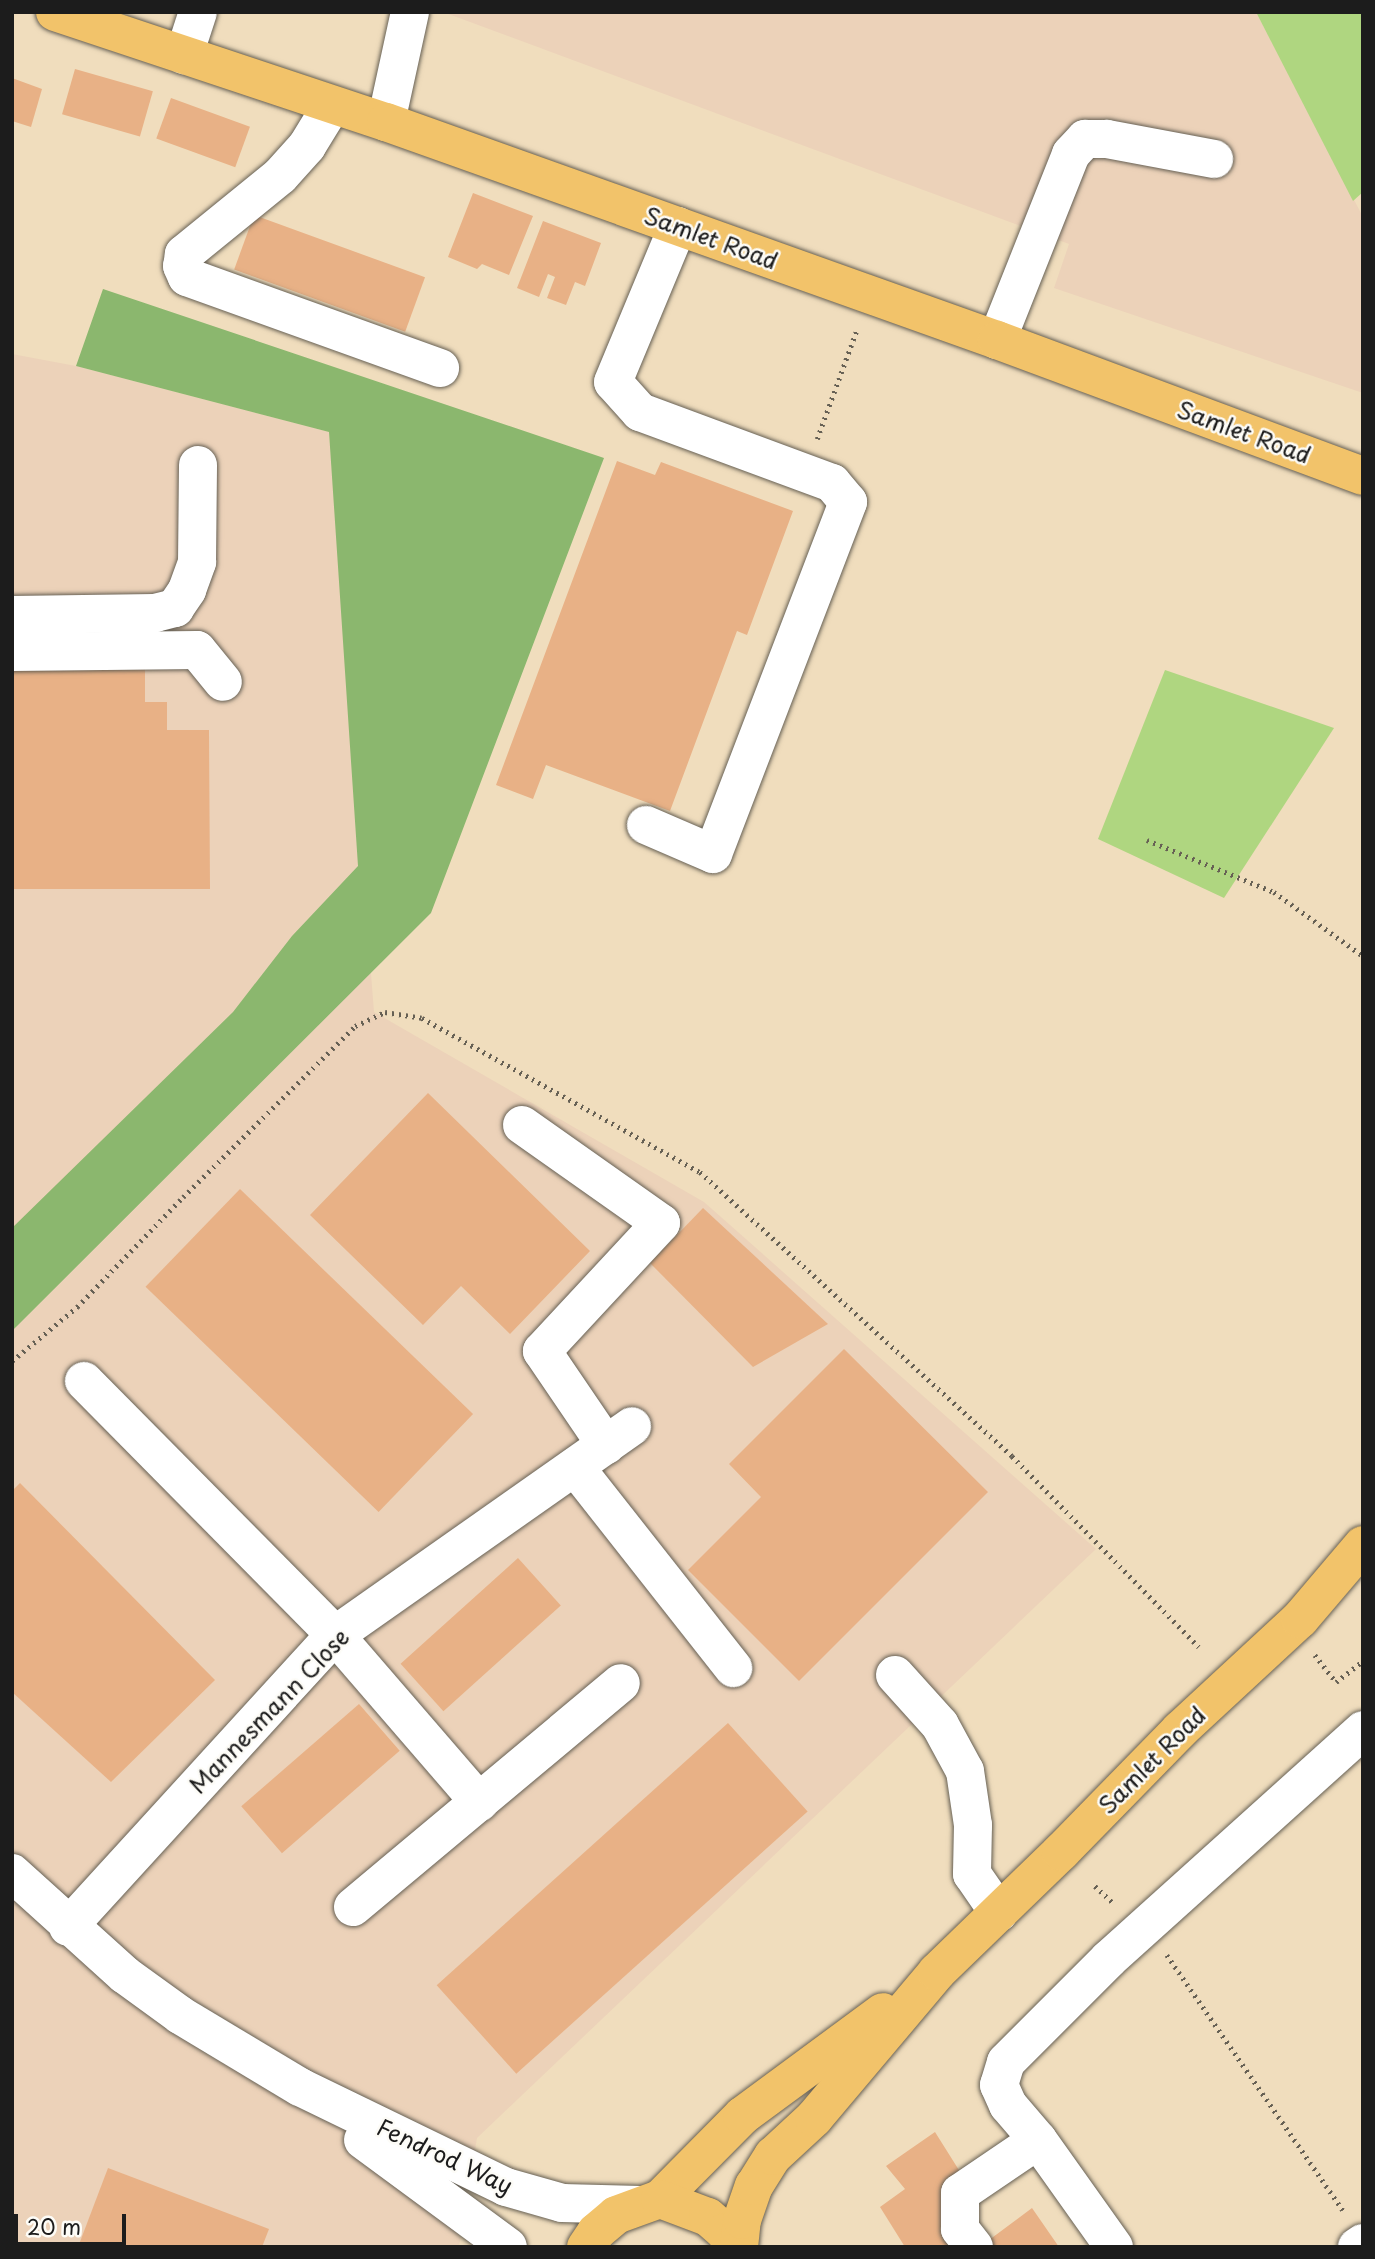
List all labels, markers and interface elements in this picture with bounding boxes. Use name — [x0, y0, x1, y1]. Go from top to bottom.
street label: Samlet Road — [639, 201, 783, 275]
street label: Samlet Road — [1172, 395, 1316, 469]
street label: Mannesmann Close — [184, 1624, 354, 1798]
street label: Samlet Road — [1092, 1700, 1212, 1820]
street label: Fendrod Way — [373, 2113, 517, 2199]
scale bar — [18, 2200, 130, 2244]
text: 20 m — [27, 2210, 81, 2242]

